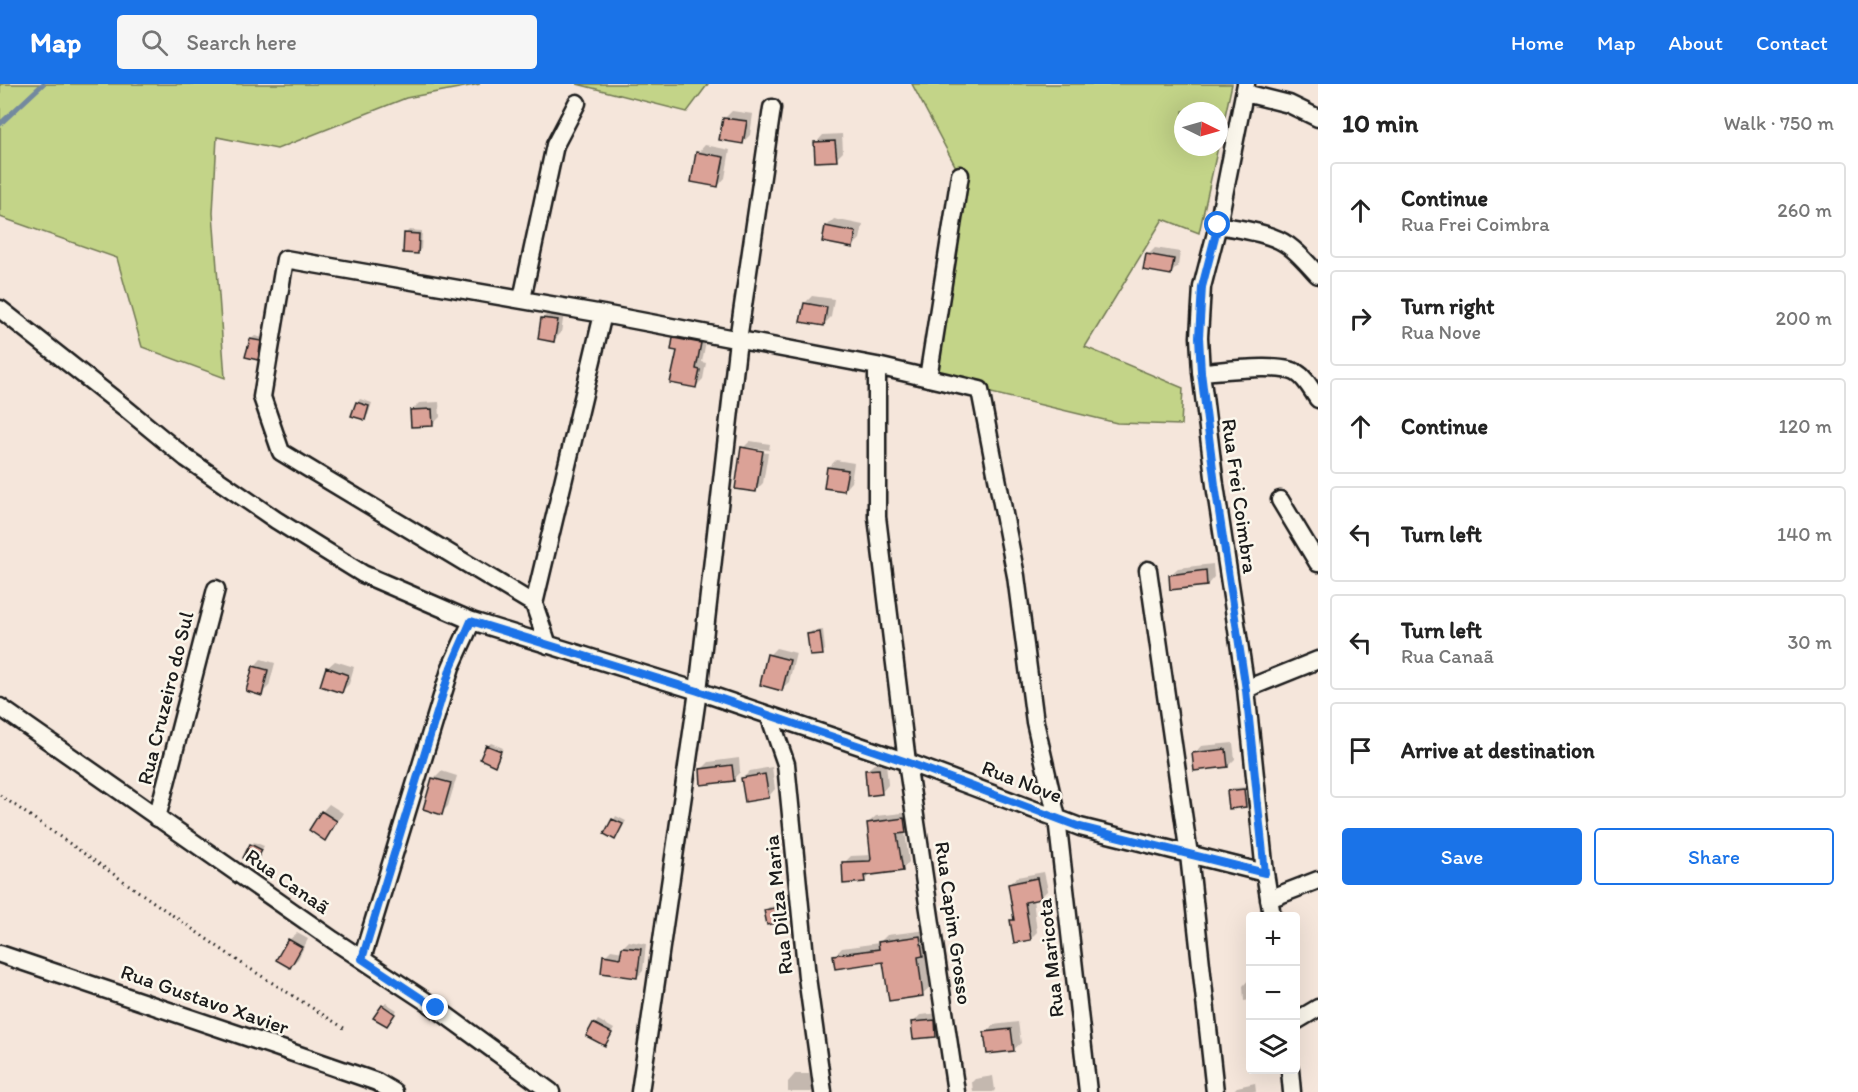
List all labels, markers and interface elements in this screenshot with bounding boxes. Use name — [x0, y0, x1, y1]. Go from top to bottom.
search box — [117, 15, 537, 69]
text: Map — [30, 25, 81, 59]
icon: search — [138, 26, 171, 59]
text: Search here — [186, 29, 297, 56]
text: Home — [1511, 30, 1564, 55]
text: Map — [1597, 30, 1636, 55]
text: About — [1669, 30, 1723, 55]
text: Contact — [1756, 30, 1828, 55]
north arrow — [1174, 102, 1228, 156]
text: 10 min — [1342, 107, 1418, 139]
text: Walk · 750 m — [1723, 111, 1834, 135]
text: Continue — [1401, 185, 1488, 212]
icon: ahead — [1344, 194, 1377, 227]
text: 260 m — [1777, 198, 1832, 222]
route start — [1204, 211, 1230, 237]
text: Rua Frei Coimbra — [1401, 212, 1550, 236]
text: Turn right — [1401, 293, 1495, 320]
icon: right — [1344, 302, 1377, 335]
text: 200 m — [1776, 306, 1832, 330]
text: Rua Nove — [1401, 320, 1481, 344]
icon: ahead — [1344, 410, 1377, 443]
text: Continue — [1401, 413, 1488, 440]
text: 120 m — [1779, 414, 1832, 438]
street label: Rua Frei Coimbra — [1217, 417, 1263, 575]
icon: left — [1344, 518, 1377, 551]
text: Turn left — [1401, 521, 1482, 548]
text: 140 m — [1777, 522, 1832, 546]
street label: Rua Cruzeiro do Sul — [131, 609, 199, 787]
text: Turn left — [1401, 617, 1482, 644]
icon: left — [1344, 626, 1377, 659]
text: 30 m — [1787, 630, 1832, 654]
text: Rua Canaã — [1401, 644, 1494, 668]
icon: arrive — [1344, 734, 1377, 767]
text: Arrive at destination — [1401, 737, 1595, 764]
street label: Rua Nove — [978, 754, 1066, 808]
button: Save — [1342, 828, 1582, 885]
button: Share — [1594, 828, 1834, 885]
street label: Rua Dilza Maria — [758, 834, 798, 976]
street label: Rua Capim Grosso — [930, 840, 978, 1006]
street label: Rua Canaã — [241, 843, 335, 919]
street label: Rua Maricota — [1031, 897, 1069, 1019]
map controls — [1246, 912, 1300, 1074]
button: + — [1246, 912, 1300, 966]
street label: Rua Gustavo Xavier — [118, 959, 292, 1040]
button: − — [1246, 966, 1300, 1020]
route end — [422, 994, 448, 1020]
button: layers — [1246, 1020, 1300, 1074]

